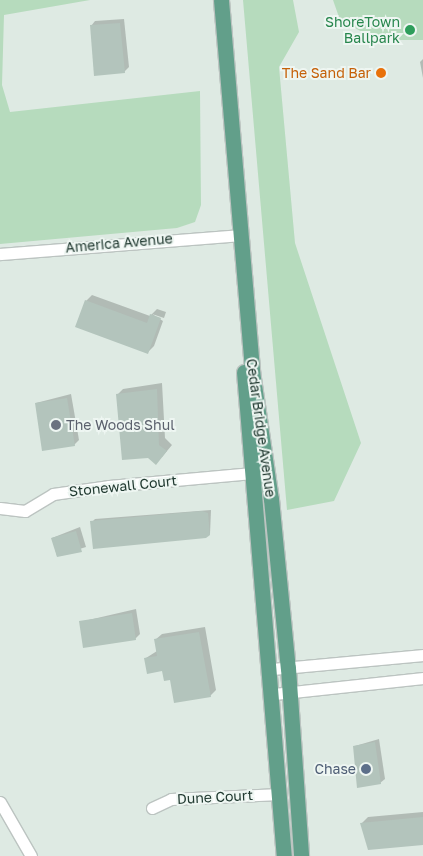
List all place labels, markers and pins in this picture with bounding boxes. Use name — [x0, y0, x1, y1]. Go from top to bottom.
place label: ShoreTown Ballpark — [325, 14, 400, 46]
marker: ShoreTown Ballpark — [404, 24, 416, 36]
place label: The Sand Bar — [282, 65, 371, 81]
marker: The Sand Bar — [375, 67, 387, 79]
place label: The Woods Shul — [66, 417, 175, 433]
marker: The Woods Shul — [50, 419, 62, 431]
place label: Chase — [314, 761, 356, 777]
marker: Chase — [360, 763, 372, 775]

